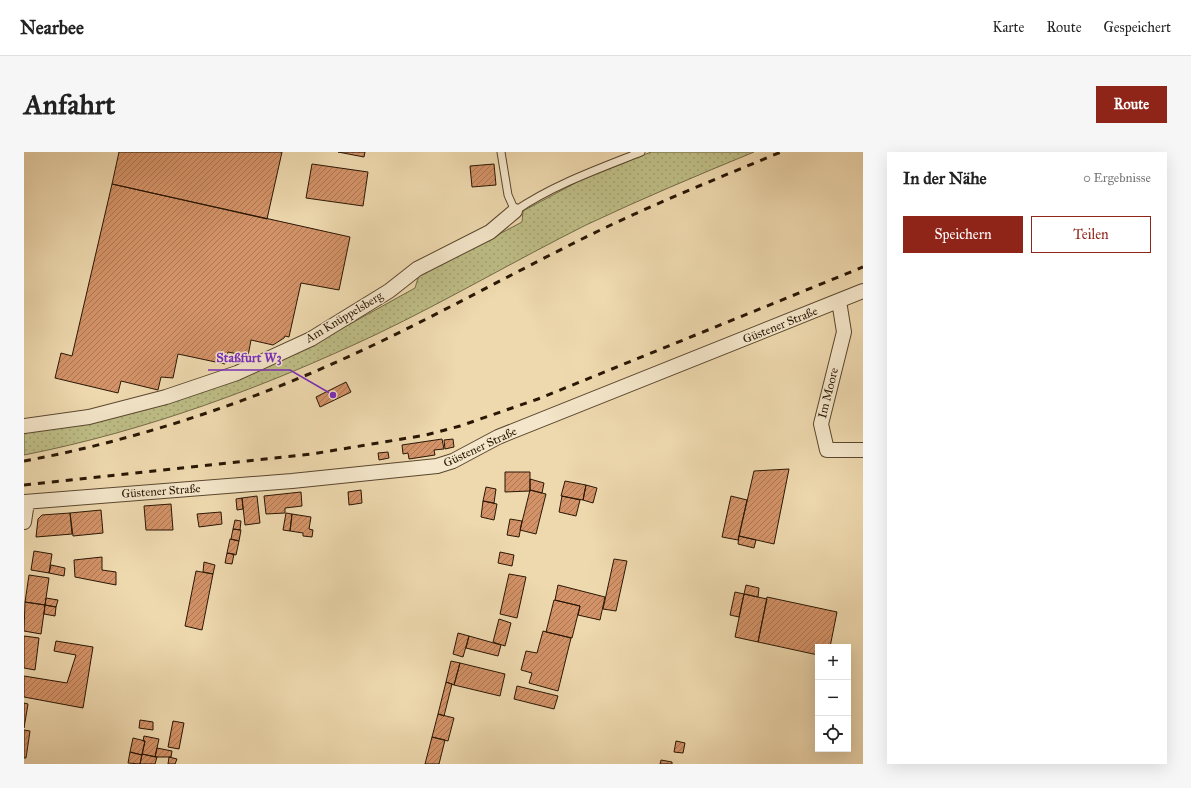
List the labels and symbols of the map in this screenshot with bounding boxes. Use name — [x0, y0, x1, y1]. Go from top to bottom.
street label: Am Knüppelsberg — [302, 288, 386, 347]
street label: Güstener Straße — [741, 304, 819, 346]
callout: Staßfurt W3 — [208, 345, 290, 370]
text: Staßfurt W3 — [216, 350, 282, 366]
street label: Im Moore — [815, 366, 841, 420]
street label: Güstener Straße — [441, 424, 519, 470]
street label: Güstener Straße — [121, 481, 201, 501]

